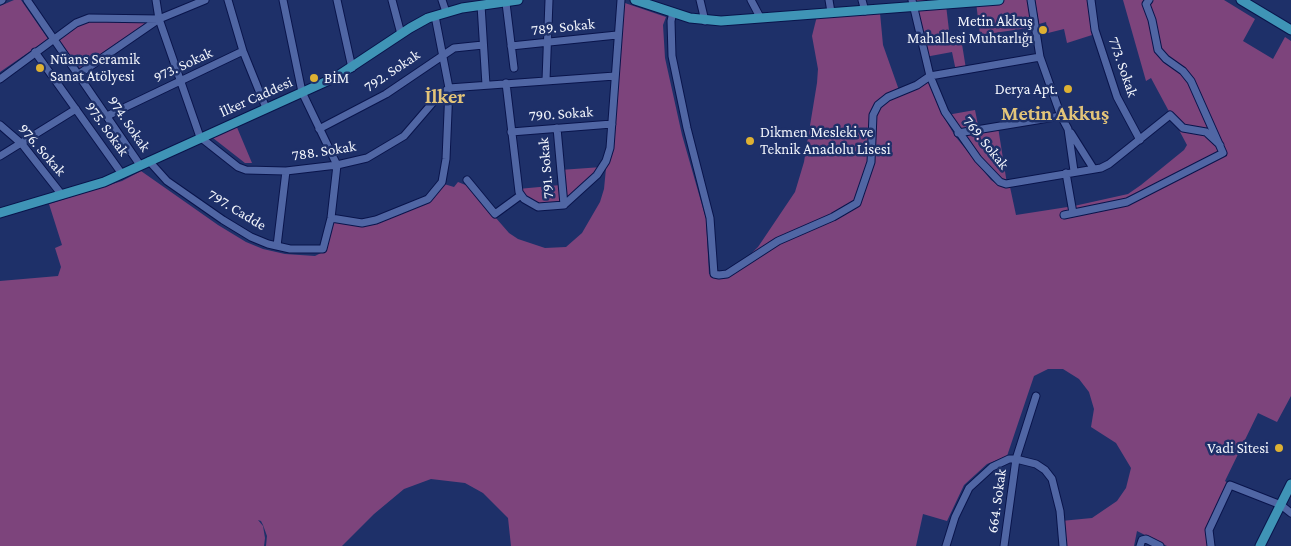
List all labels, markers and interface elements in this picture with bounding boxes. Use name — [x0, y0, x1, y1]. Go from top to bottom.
place label: Metin Akkuş Mahallesi Muhtarlığı — [907, 12, 1033, 47]
street label: 789. Sokak — [530, 15, 596, 39]
marker: Metin Akkuş Mahallesi Muhtarlığı — [1037, 24, 1049, 36]
street label: 773. Sokak — [1104, 34, 1142, 100]
street label: 973. Sokak — [151, 44, 215, 86]
street label: 792. Sokak — [361, 46, 423, 96]
place label: Nüans Seramik Sanat Atölyesi — [50, 50, 140, 85]
marker: Nüans Seramik Sanat Atölyesi — [34, 62, 46, 74]
place label: BİM — [324, 69, 349, 87]
marker: BİM — [308, 72, 320, 84]
street label: İlker Caddesi — [217, 73, 295, 121]
place label: Derya Apt. — [995, 80, 1058, 98]
marker: Derya Apt. — [1062, 83, 1074, 95]
district label: İlker — [425, 85, 465, 109]
street label: 974. Sokak — [104, 93, 154, 155]
street label: 975. Sokak — [81, 98, 133, 160]
district label: Metin Akkuş — [1001, 102, 1109, 126]
street label: 790. Sokak — [528, 103, 594, 125]
street label: 769. Sokak — [959, 113, 1013, 173]
street label: 976. Sokak — [14, 120, 70, 180]
place label: Dikmen Mesleki ve Teknik Anadolu Lisesi — [760, 123, 891, 158]
marker: Dikmen Mesleki ve Teknik Anadolu Lisesi — [744, 135, 756, 147]
street label: 788. Sokak — [291, 137, 357, 165]
street label: 791. Sokak — [534, 137, 558, 199]
street label: 797. Cadde — [205, 186, 269, 234]
place label: Vadi Sitesi — [1207, 439, 1269, 457]
marker: Vadi Sitesi — [1273, 442, 1285, 454]
street label: 664. Sokak — [984, 468, 1010, 534]

